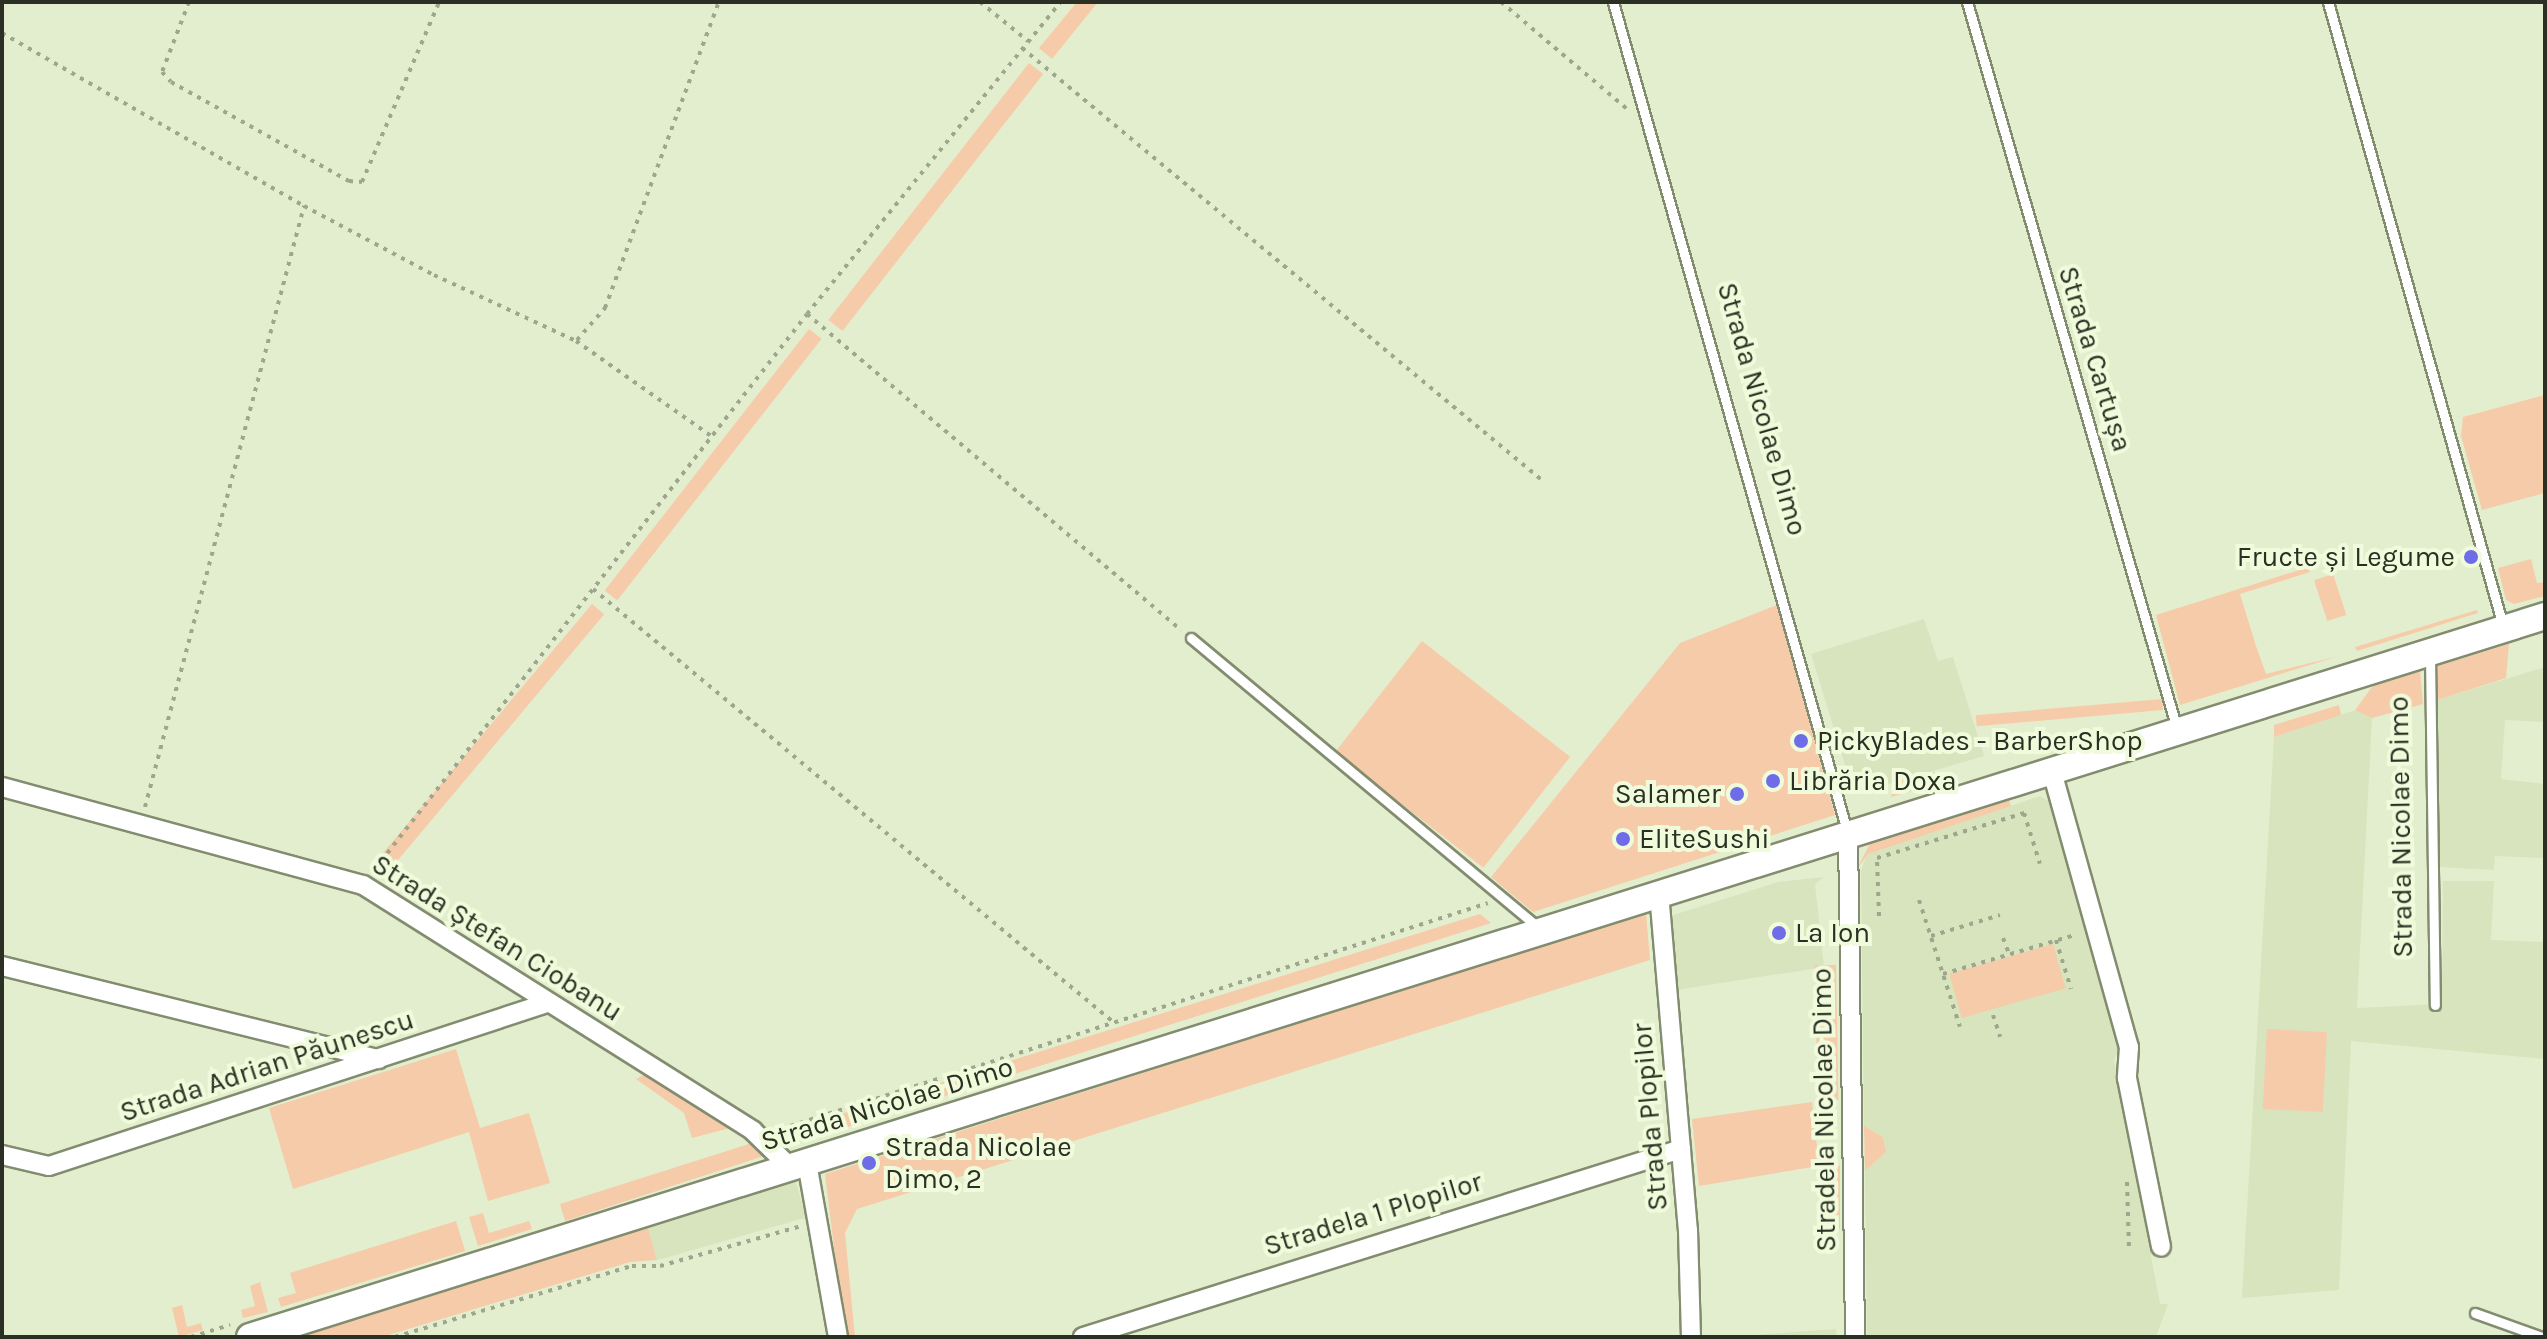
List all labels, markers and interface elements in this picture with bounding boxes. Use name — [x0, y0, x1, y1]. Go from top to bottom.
street label: Strada Cartușa — [2051, 262, 2139, 456]
street label: Strada Nicolae Dimo — [1710, 279, 1814, 539]
place label: Fructe și Legume — [2237, 540, 2455, 574]
marker: Fructe și Legume — [2462, 548, 2480, 566]
street label: Strada Nicolae Dimo — [2382, 696, 2420, 958]
place label: PickyBlades - BarberShop — [1817, 724, 2143, 758]
marker: PickyBlades - BarberShop — [1792, 732, 1810, 750]
place label: Librăria Doxa — [1789, 764, 1957, 798]
marker: Librăria Doxa — [1764, 772, 1782, 790]
place label: Salamer — [1615, 777, 1721, 811]
marker: Salamer — [1728, 785, 1746, 803]
place label: EliteSushi — [1639, 822, 1770, 856]
marker: EliteSushi — [1614, 830, 1632, 848]
street label: Strada Ștefan Ciobanu — [366, 847, 628, 1029]
place label: La Ion — [1795, 916, 1870, 950]
marker: La Ion — [1770, 924, 1788, 942]
street label: Stradela Nicolae Dimo — [1805, 968, 1843, 1252]
street label: Strada Adrian Păunescu — [116, 1003, 418, 1129]
street label: Strada Plopilor — [1625, 1022, 1675, 1212]
street label: Strada Nicolae Dimo — [757, 1050, 1017, 1158]
place label: Strada Nicolae Dimo, 2 — [885, 1130, 1072, 1196]
marker: Strada Nicolae Dimo, 2 — [860, 1154, 878, 1172]
street label: Stradela 1 Plopilor — [1260, 1165, 1486, 1263]

